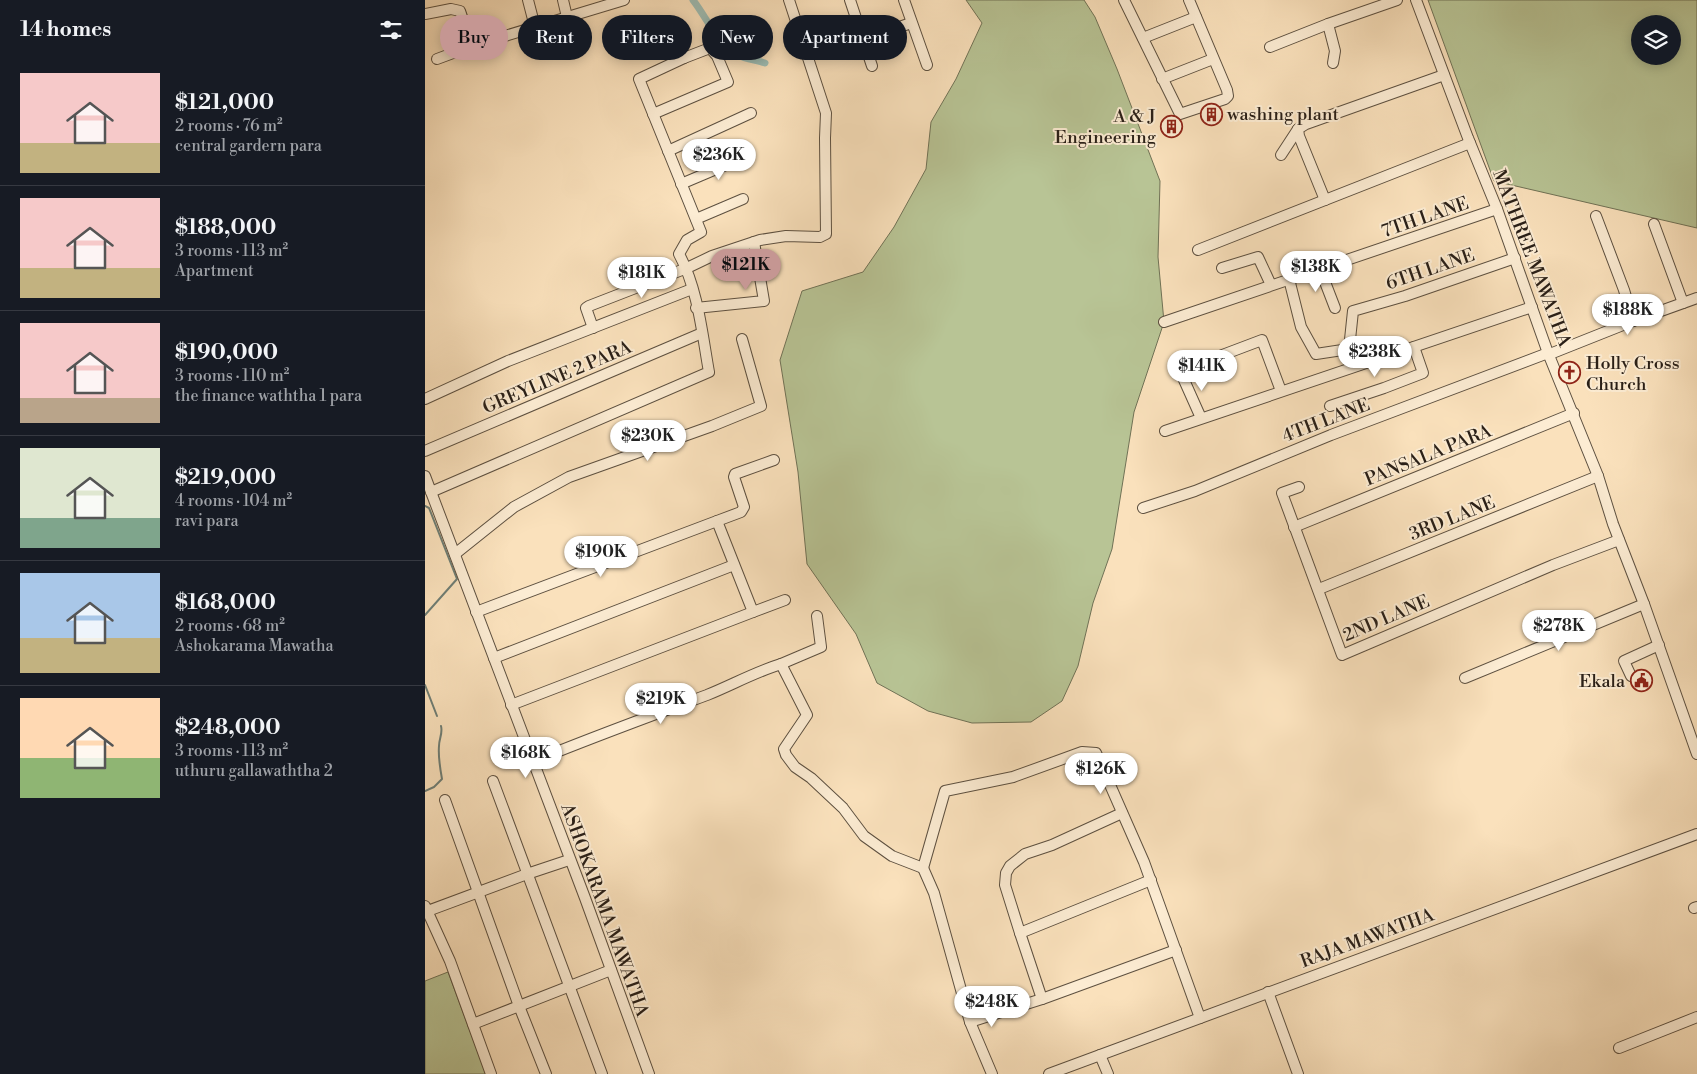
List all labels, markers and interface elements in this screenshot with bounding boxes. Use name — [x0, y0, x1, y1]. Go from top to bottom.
chip: Buy — [440, 15, 508, 60]
chip: Rent — [518, 15, 592, 60]
chip: Filters — [602, 15, 692, 60]
chip: New — [702, 15, 773, 60]
chip: Apartment — [783, 15, 907, 60]
map controls — [1631, 15, 1681, 65]
button: layers — [1631, 15, 1681, 65]
icon: filters — [377, 16, 405, 44]
text: 14 homes — [20, 17, 111, 43]
text: $121,000 — [175, 90, 274, 116]
icon: home — [60, 93, 120, 153]
building icon: washing plant — [1199, 102, 1223, 126]
place label: washing plant — [1226, 103, 1339, 126]
place label: A & J Engineering — [1055, 105, 1157, 149]
building icon: A & J Engineering — [1160, 114, 1184, 138]
text: 2 rooms · 76 m² — [175, 116, 283, 136]
text: central gardern para — [175, 136, 322, 156]
pin: $236K — [684, 138, 754, 181]
text: $236K — [693, 145, 745, 165]
street label: MATHREE MAWATHA — [1487, 166, 1576, 351]
street label: 7TH LANE — [1379, 192, 1472, 243]
text: $188,000 — [175, 215, 276, 241]
icon: home — [60, 218, 120, 278]
text: 3 rooms · 113 m² — [175, 241, 288, 261]
street label: 6TH LANE — [1383, 244, 1478, 295]
pin: $121K — [711, 248, 781, 291]
pin: $138K — [1281, 250, 1351, 293]
text: $121K — [722, 255, 770, 275]
pin: $181K — [607, 256, 677, 299]
text: $138K — [1291, 257, 1341, 277]
text: Apartment — [175, 261, 254, 281]
text: $181K — [618, 263, 666, 283]
pin: $188K — [1593, 294, 1663, 336]
text: $188K — [1603, 300, 1653, 320]
street label: GREYLINE 2 PARA — [479, 335, 636, 419]
pin: $238K — [1340, 336, 1410, 378]
text: $190,000 — [175, 340, 278, 366]
text: $238K — [1349, 342, 1401, 362]
icon: home — [60, 343, 120, 403]
pin: $141K — [1167, 350, 1237, 392]
place label: Holly Cross Church — [1586, 352, 1680, 396]
text: $141K — [1178, 356, 1226, 376]
church icon: Holly Cross Church — [1558, 361, 1582, 385]
text: 3 rooms · 110 m² — [175, 366, 289, 386]
text: the finance waththa 1 para — [175, 386, 362, 406]
street label: 4TH LANE — [1279, 393, 1373, 448]
street label: PANSALA PARA — [1361, 419, 1496, 491]
pin: $230K — [613, 420, 683, 462]
text: $230K — [621, 426, 675, 446]
text: $219,000 — [175, 465, 276, 491]
icon: home — [60, 468, 120, 528]
text: 4 rooms · 104 m² — [175, 491, 292, 511]
street label: 3RD LANE — [1406, 491, 1499, 546]
text: ravi para — [175, 511, 239, 531]
pin: $190K — [566, 536, 636, 578]
text: $190K — [575, 542, 627, 562]
text: $168,000 — [175, 590, 276, 616]
street label: 2ND LANE — [1339, 590, 1433, 647]
icon: home — [60, 593, 120, 653]
pin: $278K — [1524, 610, 1594, 652]
text: 2 rooms · 68 m² — [175, 616, 285, 636]
text: $278K — [1533, 616, 1585, 636]
text: Ashokarama Mawatha — [175, 636, 334, 656]
public building icon: Ekala — [1629, 669, 1653, 693]
place label: Ekala — [1579, 670, 1626, 693]
pin: $219K — [626, 682, 696, 725]
text: $219K — [636, 689, 686, 709]
text: $248,000 — [175, 715, 280, 741]
icon: home — [60, 718, 120, 778]
pin: $168K — [491, 736, 561, 779]
text: 3 rooms · 113 m² — [175, 741, 288, 761]
text: $168K — [501, 743, 551, 763]
pin: $126K — [1066, 752, 1136, 795]
text: $126K — [1076, 759, 1126, 779]
text: uthuru gallawaththa 2 — [175, 761, 333, 781]
street label: ASHOKARAMA MAWATHA — [555, 800, 654, 1020]
street label: RAJA MAWATHA — [1297, 903, 1438, 973]
pin: $248K — [957, 986, 1027, 1028]
text: $248K — [965, 992, 1019, 1012]

